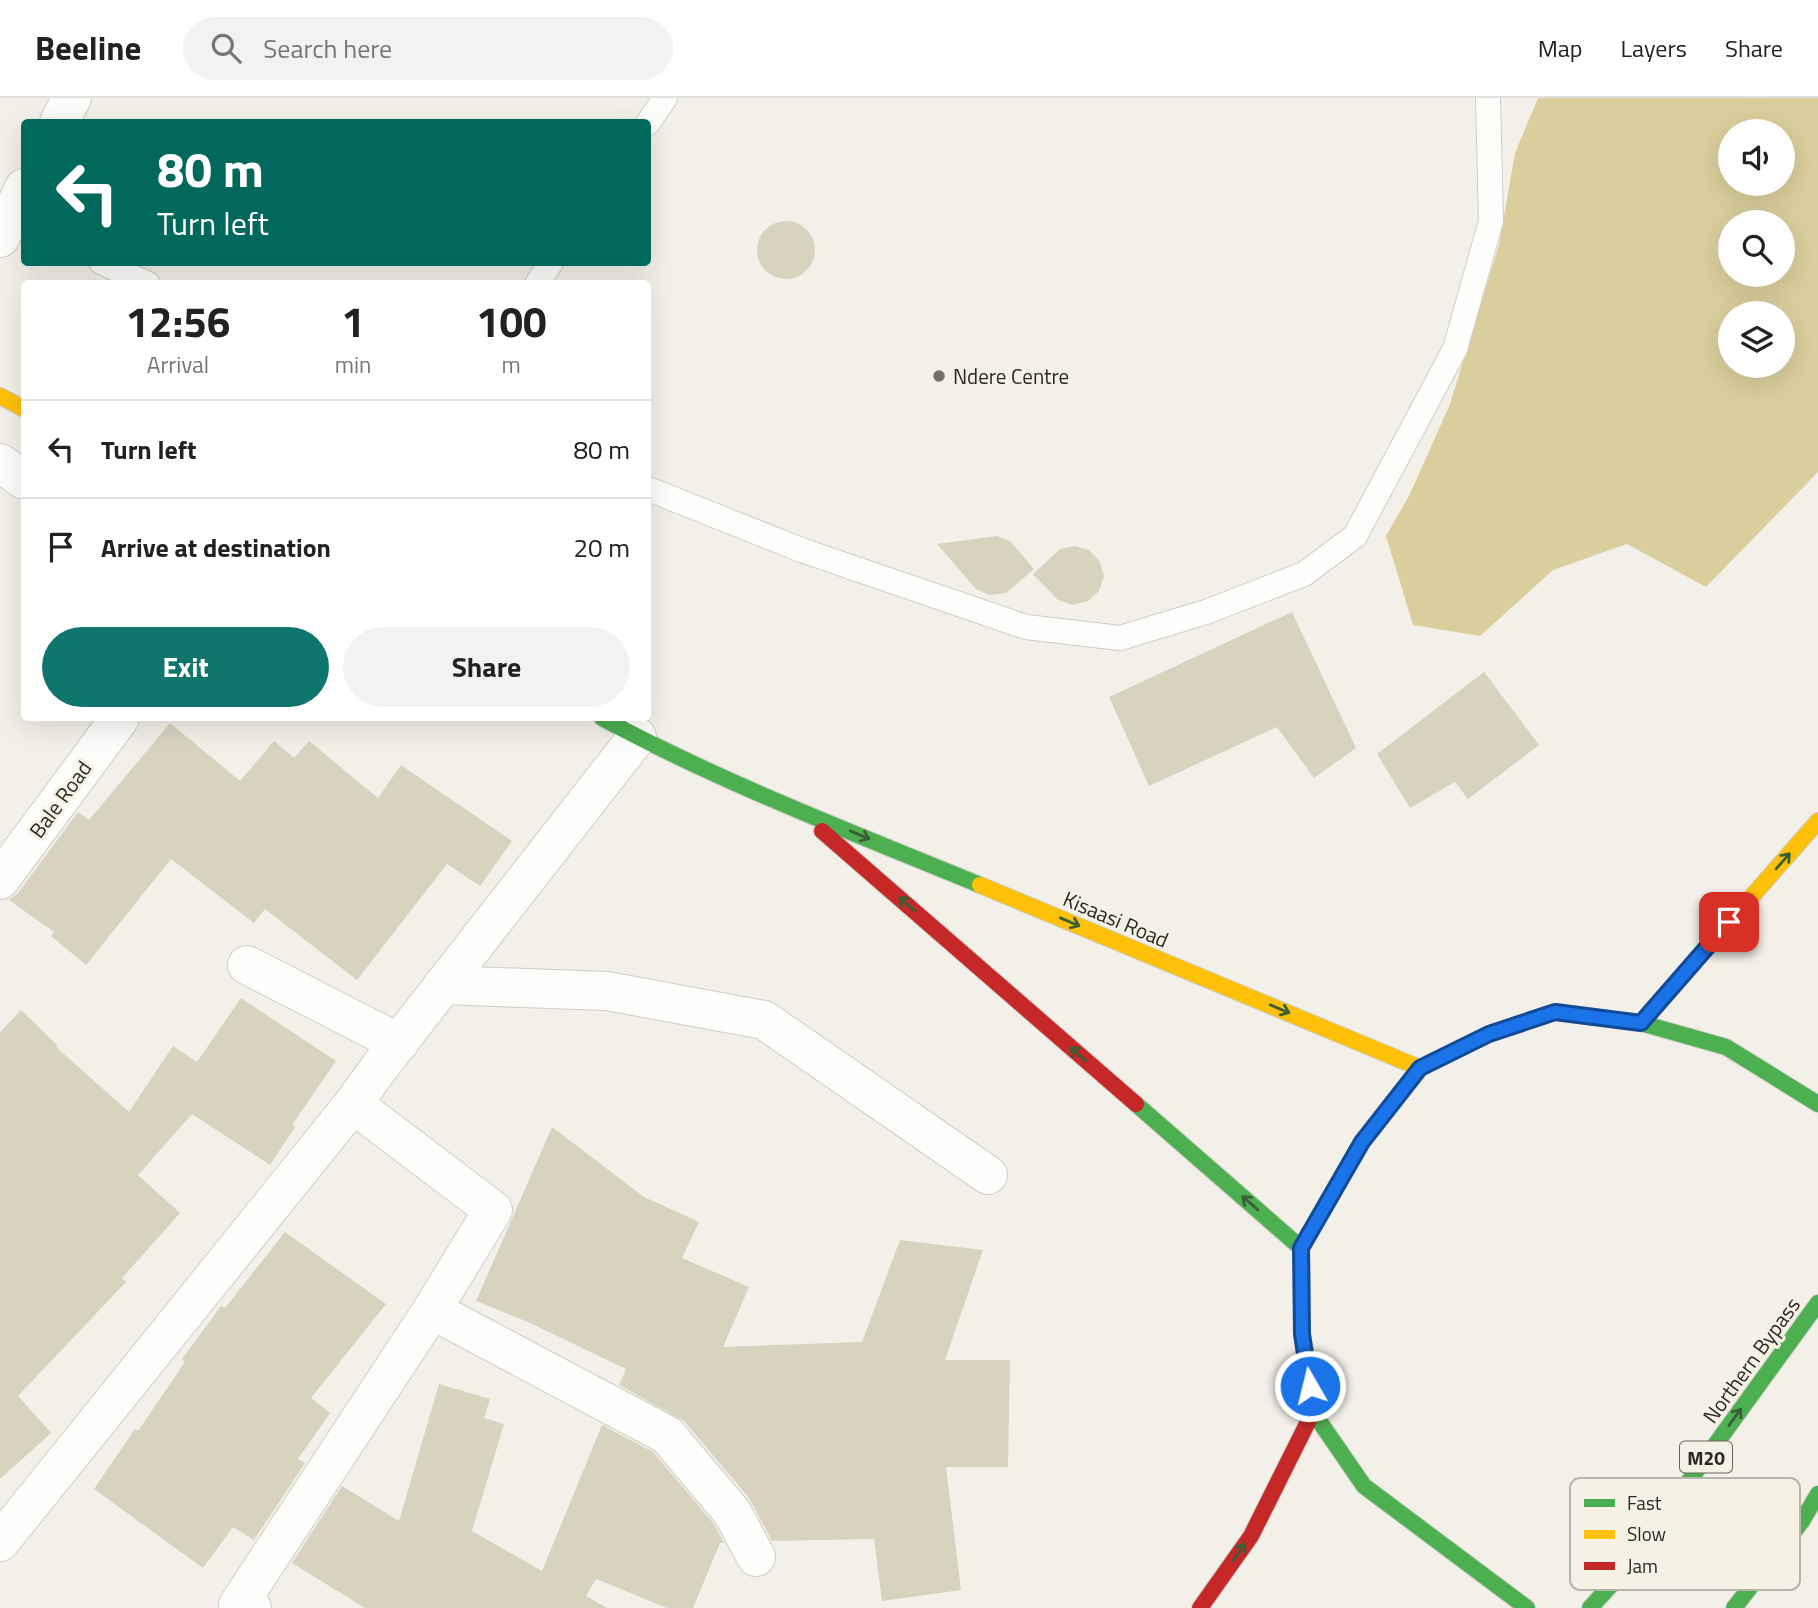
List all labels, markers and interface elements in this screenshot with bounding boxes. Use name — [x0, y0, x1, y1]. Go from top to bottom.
search box — [183, 17, 673, 80]
text: Beeline — [35, 23, 141, 73]
icon: search — [207, 29, 245, 67]
text: Search here — [263, 29, 392, 68]
text: Map — [1538, 30, 1583, 66]
text: Layers — [1621, 30, 1687, 66]
text: Share — [1725, 30, 1783, 66]
map controls — [1718, 119, 1795, 378]
button: sound — [1718, 119, 1795, 196]
text: 80 m — [157, 131, 264, 206]
icon: left — [42, 147, 133, 238]
text: Turn left — [157, 199, 269, 247]
button: search — [1718, 210, 1795, 287]
text: 12:56 — [125, 289, 230, 353]
text: 1 — [341, 289, 365, 353]
text: 100 — [476, 289, 546, 353]
button: layers — [1718, 301, 1795, 378]
text: Arrival — [147, 347, 209, 382]
text: min — [335, 347, 371, 382]
text: m — [502, 347, 521, 382]
place label: Ndere Centre — [953, 360, 1069, 392]
marker: Ndere Centre — [931, 368, 947, 384]
icon: left — [42, 430, 80, 468]
text: Turn left — [101, 430, 196, 469]
text: 80 m — [573, 430, 630, 469]
icon: arrive — [42, 528, 80, 566]
text: Arrive at destination — [101, 528, 331, 567]
text: 20 m — [573, 528, 630, 567]
button: Exit — [42, 627, 329, 707]
button: Share — [343, 627, 630, 707]
street label: Bale Road — [21, 754, 99, 844]
one-way arrow — [848, 829, 870, 842]
one-way arrow — [1775, 853, 1791, 871]
street label: Kisaasi Road — [1058, 882, 1174, 956]
pin — [1699, 892, 1759, 952]
one-way arrow — [898, 896, 916, 912]
icon: arrive — [1710, 903, 1748, 941]
one-way arrow — [1058, 916, 1080, 929]
one-way arrow — [1269, 1004, 1290, 1017]
one-way arrow — [1070, 1045, 1087, 1062]
one-way arrow — [1241, 1195, 1259, 1211]
street label: Northern Bypass — [1694, 1290, 1808, 1430]
position arrow — [1273, 1349, 1347, 1423]
one-way arrow — [1728, 1408, 1742, 1427]
road number: M20 — [1680, 1442, 1732, 1472]
legend — [1570, 1478, 1800, 1590]
text: Fast — [1627, 1488, 1662, 1517]
text: Slow — [1627, 1519, 1666, 1548]
one-way arrow — [1232, 1543, 1246, 1562]
text: Jam — [1627, 1551, 1658, 1580]

